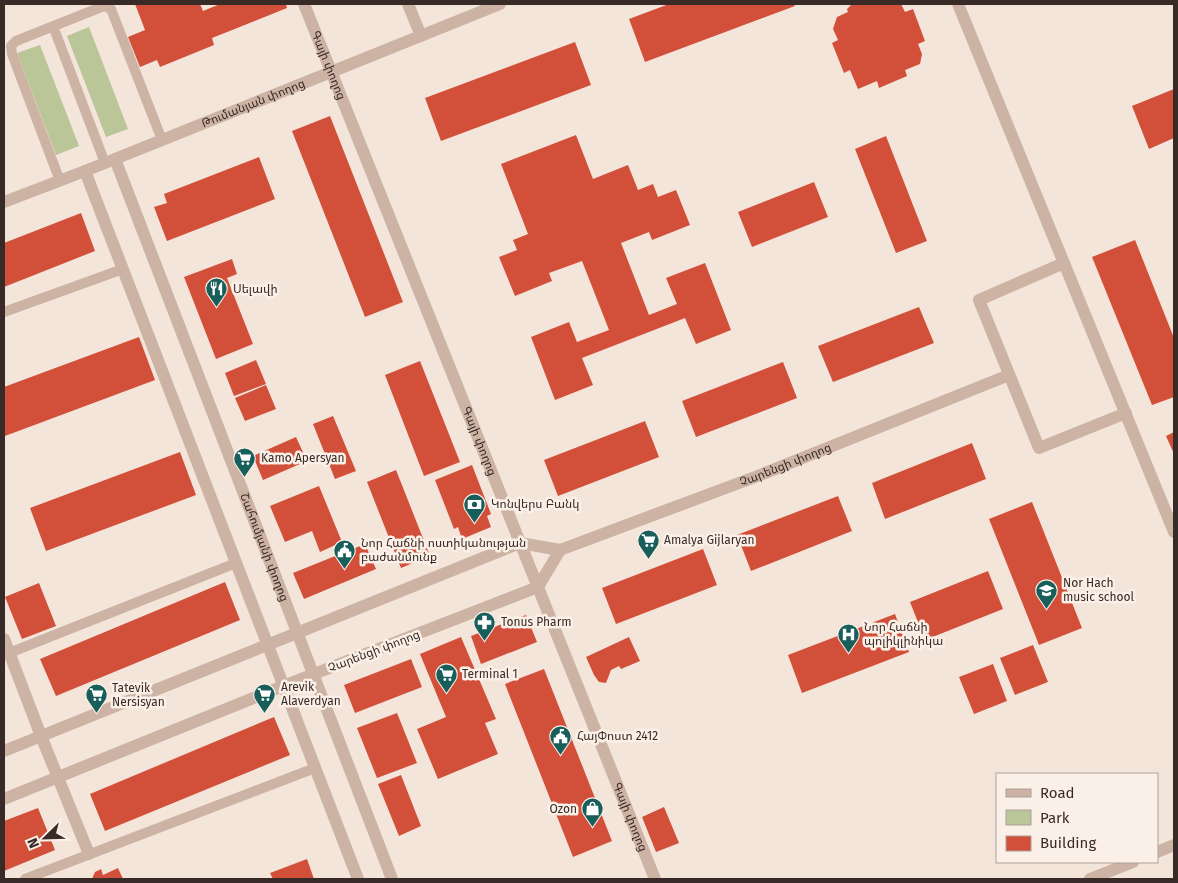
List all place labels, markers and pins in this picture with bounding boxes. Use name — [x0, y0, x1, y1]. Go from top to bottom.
restaurant icon: Սելավի — [205, 277, 229, 308]
place label: Սելավի — [233, 282, 278, 296]
supermarket icon: Kamo Apersyan — [233, 446, 257, 477]
place label: Kamo Apersyan — [261, 451, 345, 465]
bank icon: Կոնվերս Բանկ — [463, 492, 487, 523]
place label: Կոնվերս Բանկ — [491, 497, 579, 511]
supermarket icon: Amalya Gijlaryan — [636, 528, 660, 559]
place label: Amalya Gijlaryan — [664, 533, 755, 547]
place label: Նոր Հաճնի ոստիկանության բաժանմունք — [361, 536, 526, 564]
public building icon: Նոր Հաճնի ոստիկանության բաժանմունք — [333, 538, 357, 569]
place label: Nor Hach music school — [1063, 576, 1135, 604]
school or university icon: Nor Hach music school — [1035, 578, 1059, 609]
pharmacy icon: Tonus Pharm — [473, 610, 497, 641]
place label: Tonus Pharm — [501, 615, 572, 629]
place label: Նոր Հաճնի պոլիկլինիկա — [864, 620, 943, 648]
hospital icon: Նոր Հաճնի պոլիկլինիկա — [836, 622, 860, 653]
supermarket icon: Terminal 1 — [434, 662, 458, 693]
place label: Terminal 1 — [462, 667, 518, 681]
place label: Arevik Alaverdyan — [281, 680, 341, 708]
place label: Tatevik Nersisyan — [112, 681, 165, 709]
supermarket icon: Arevik Alaverdyan — [253, 682, 277, 713]
supermarket icon: Tatevik Nersisyan — [84, 683, 108, 714]
public building icon: ՀայՓոստ 2412 — [549, 724, 573, 755]
place label: ՀայՓոստ 2412 — [577, 729, 658, 743]
shop icon: Ozon — [581, 797, 605, 828]
place label: Ozon — [550, 802, 577, 816]

